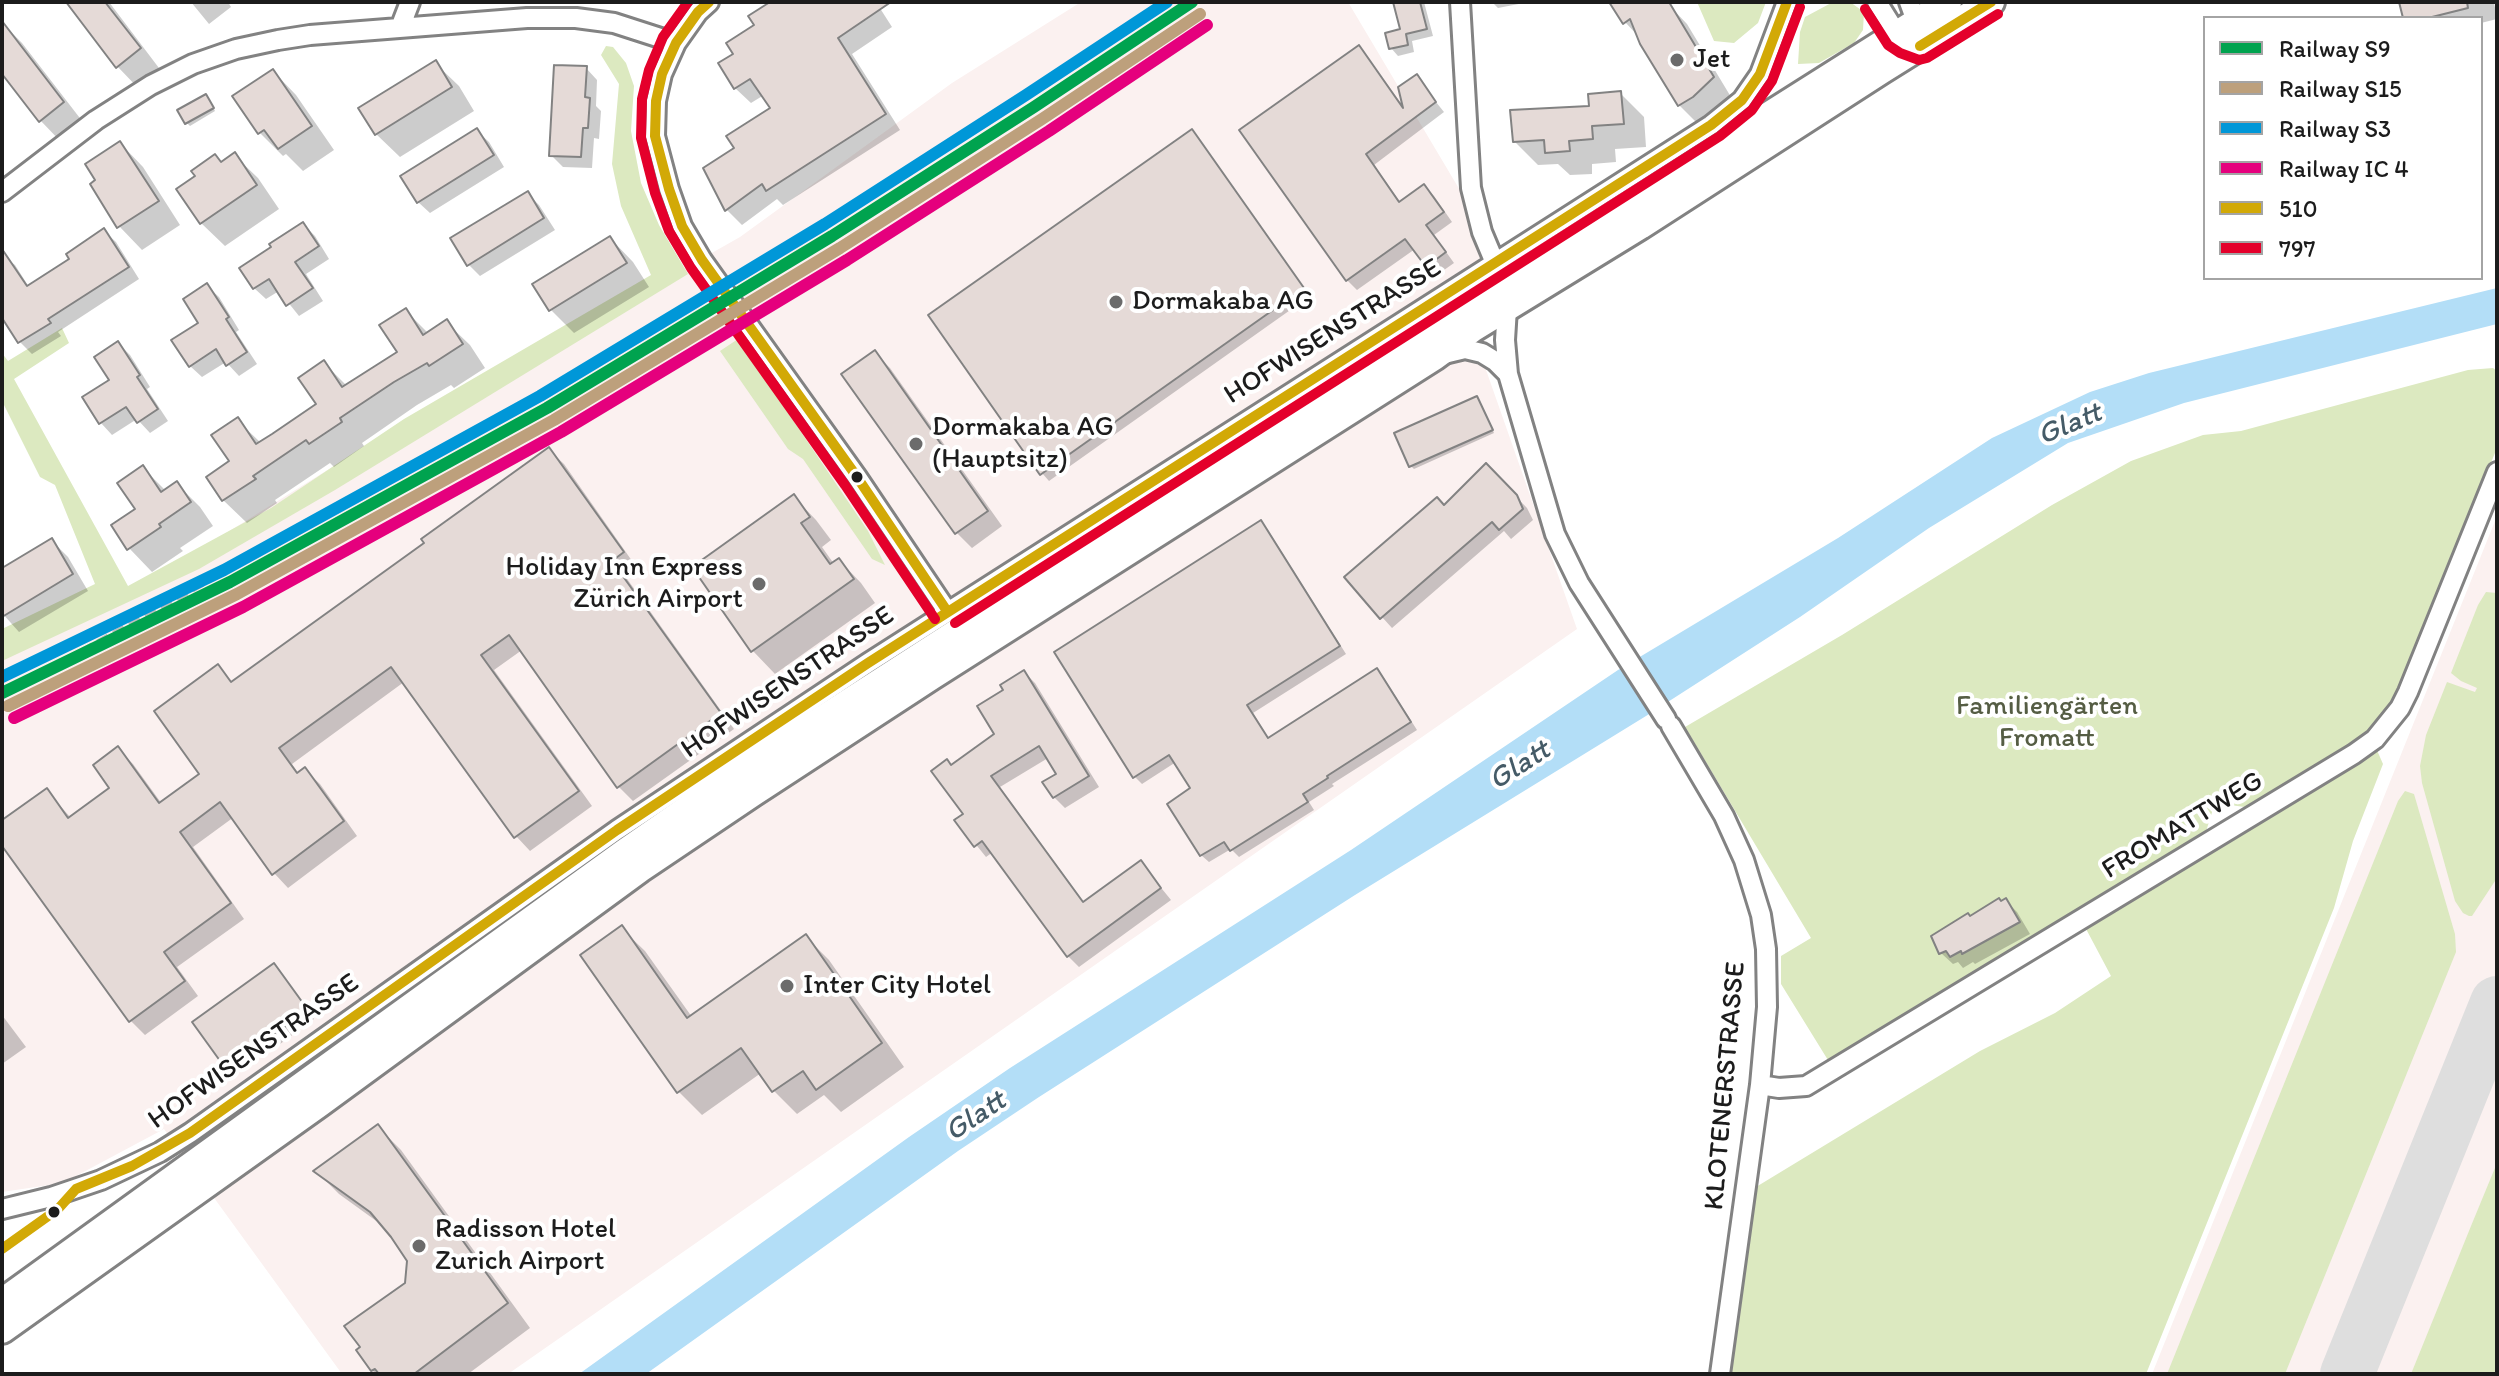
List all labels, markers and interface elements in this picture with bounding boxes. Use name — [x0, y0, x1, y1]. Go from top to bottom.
legend — [2203, 16, 2483, 280]
text: Railway S9 — [2279, 34, 2391, 63]
place label: Jet — [1693, 43, 1731, 77]
marker: Jet — [1668, 51, 1686, 69]
text: Railway S15 — [2279, 74, 2402, 103]
text: Railway S3 — [2279, 114, 2391, 143]
text: Railway IC 4 — [2279, 154, 2409, 183]
text: 510 — [2279, 194, 2318, 223]
text: 797 — [2279, 234, 2315, 263]
street label: HOFWISENSTRASSE — [1218, 252, 1448, 412]
place label: Dormakaba AG — [1132, 285, 1314, 319]
marker: Dormakaba AG — [1107, 293, 1125, 311]
water label: Glatt — [2033, 396, 2107, 454]
place label: Dormakaba AG (Hauptsitz) — [932, 411, 1114, 477]
marker: Dormakaba AG (Hauptsitz) — [907, 435, 925, 453]
unlabelled marker — [849, 469, 865, 485]
place label: Holiday Inn Express Zürich Airport — [506, 551, 743, 617]
marker: Holiday Inn Express Zürich Airport — [750, 575, 768, 593]
street label: HOFWISENSTRASSE — [675, 599, 901, 767]
park label: Familiengärten Fromatt — [1956, 690, 2138, 756]
water label: Glatt — [1482, 733, 1558, 799]
street label: FROMATTWEG — [2096, 765, 2270, 887]
street label: KLOTENERSTRASSE — [1698, 960, 1754, 1212]
street label: HOFWISENSTRASSE — [142, 967, 366, 1137]
place label: Inter City Hotel — [803, 969, 991, 1003]
marker: Inter City Hotel — [778, 977, 796, 995]
water label: Glatt — [939, 1084, 1013, 1150]
unlabelled marker — [46, 1204, 62, 1220]
place label: Radisson Hotel Zurich Airport — [435, 1213, 616, 1279]
marker: Radisson Hotel Zurich Airport — [410, 1237, 428, 1255]

